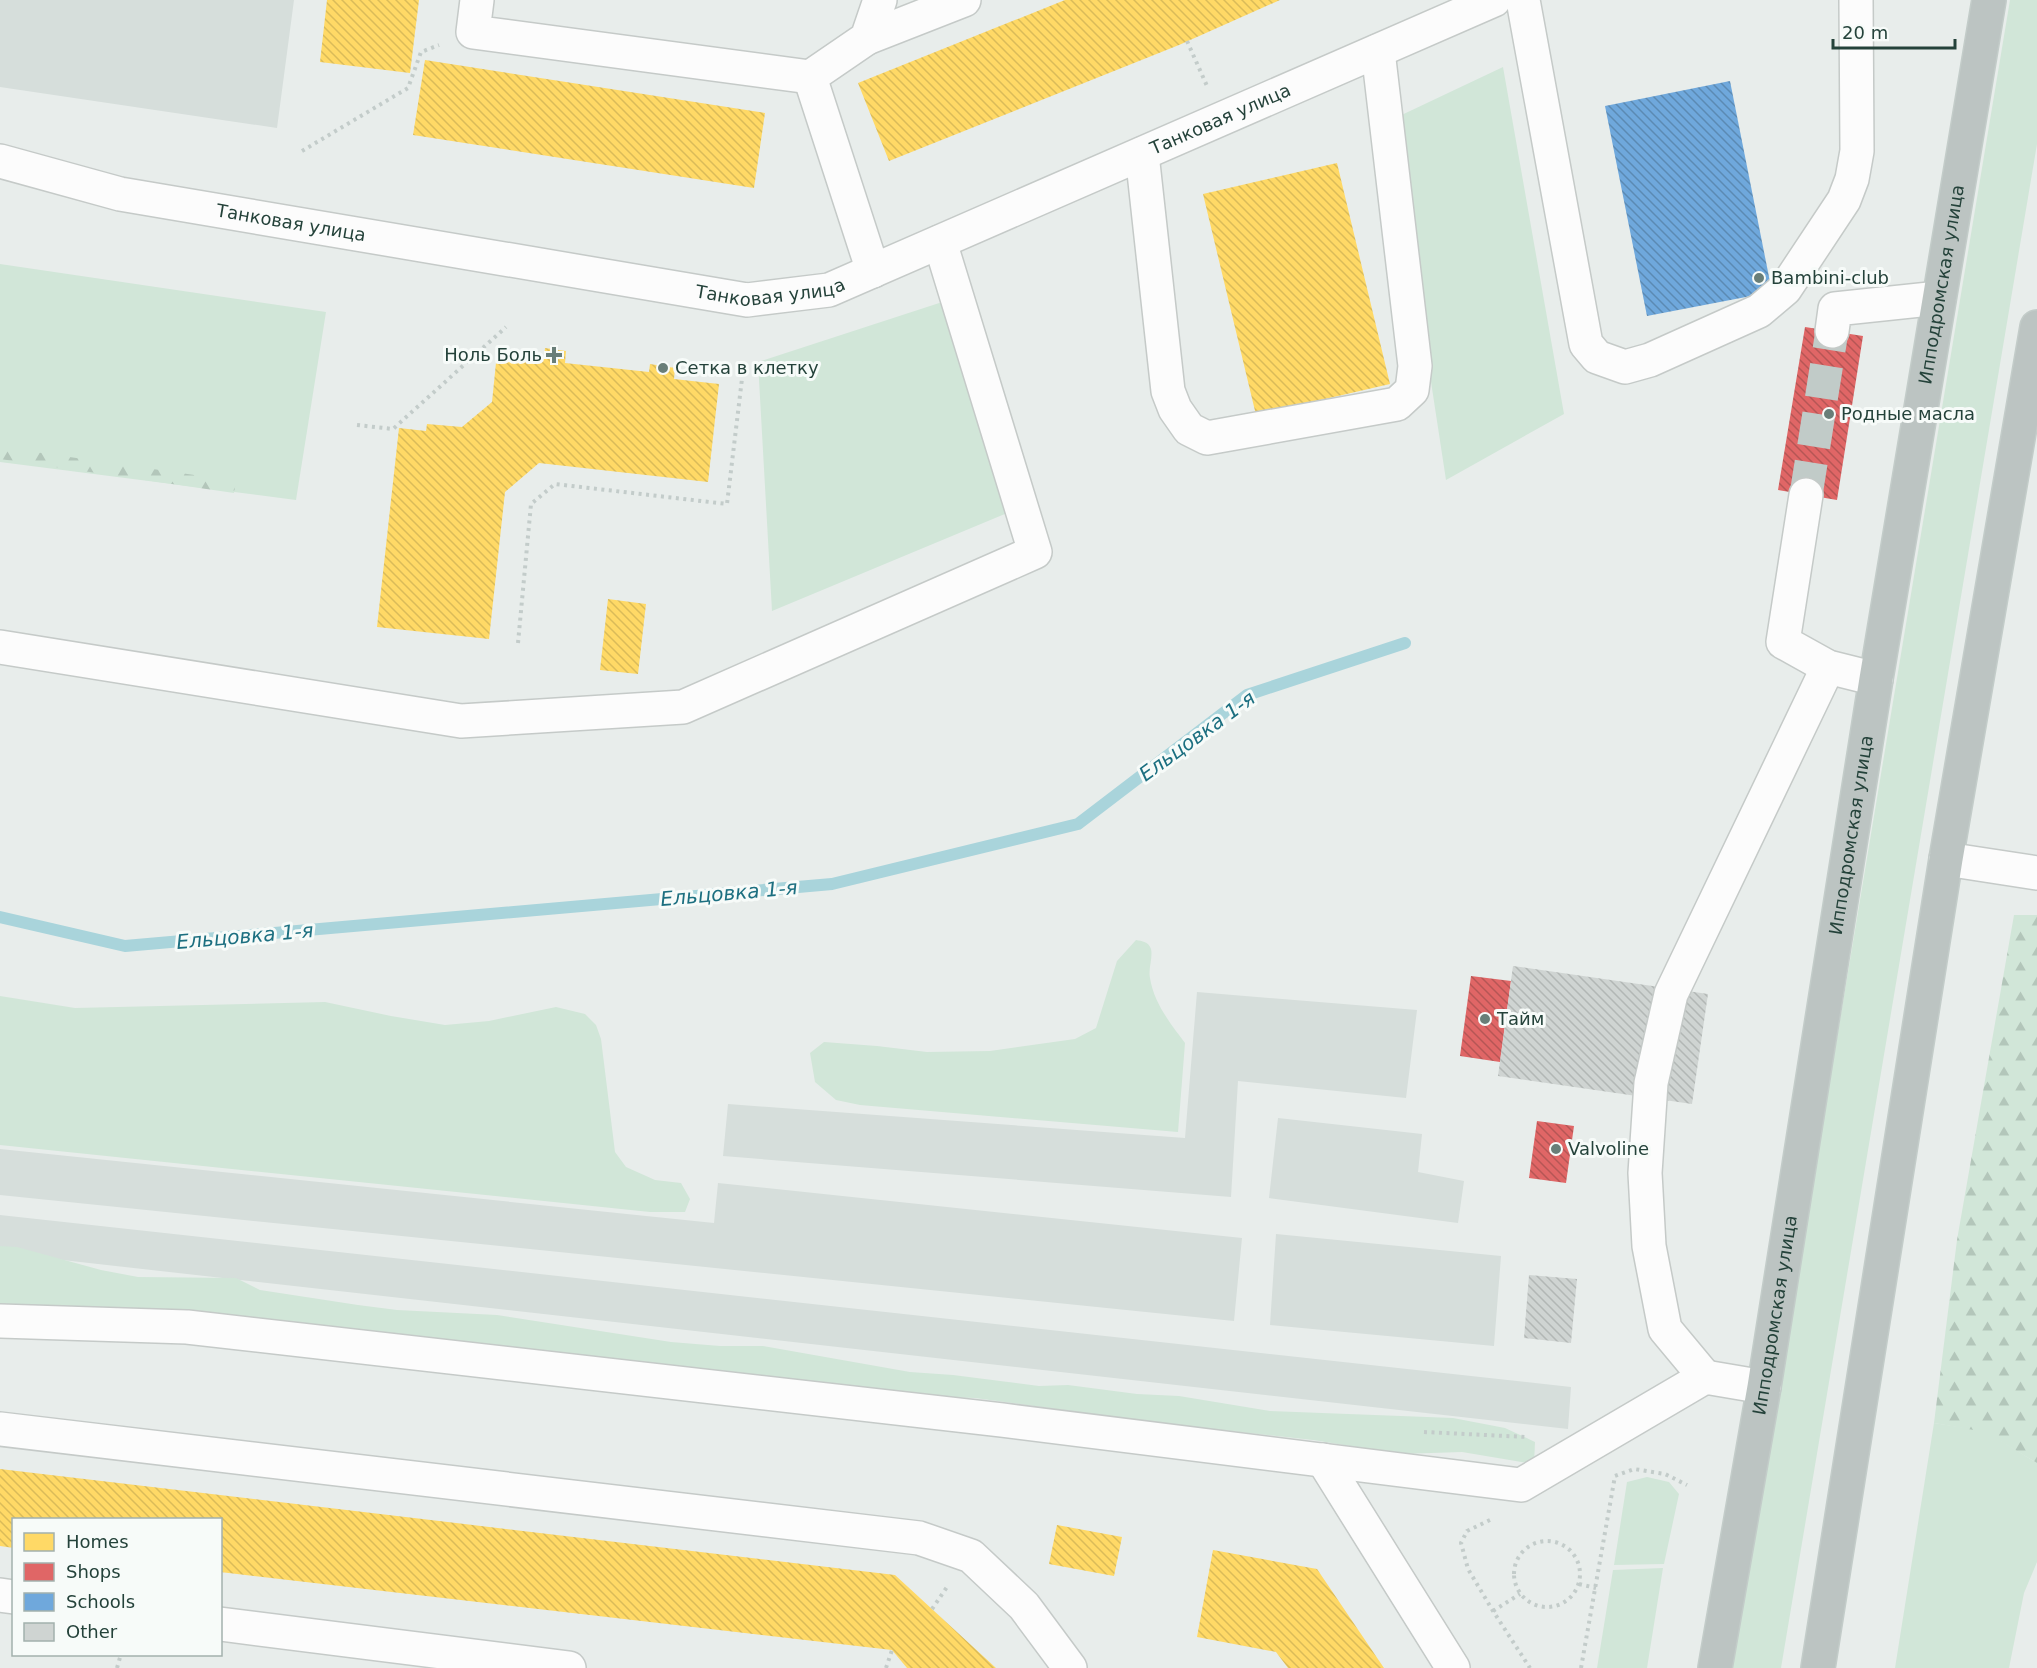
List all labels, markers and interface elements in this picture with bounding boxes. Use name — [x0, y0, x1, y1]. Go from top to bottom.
scale bar — [1833, 12, 1954, 50]
text: 20 m — [1842, 22, 1888, 43]
street label: Танковая улица — [1146, 79, 1294, 159]
street label: Ипподромская улица — [1914, 183, 1968, 386]
street label: Танковая улица — [214, 199, 367, 245]
place label: Bambini-club — [1771, 267, 1889, 288]
marker: Bambini-club — [1752, 271, 1766, 285]
street label: Танковая улица — [693, 273, 848, 310]
place label: Ноль Боль — [444, 344, 542, 365]
marker: Ноль Боль — [547, 348, 561, 362]
place label: Сетка в клетку — [675, 357, 819, 378]
marker: Сетка в клетку — [656, 361, 670, 375]
place label: Родные масла — [1841, 403, 1975, 424]
marker: Родные масла — [1822, 407, 1836, 421]
water label: Ельцовка 1-я — [1134, 686, 1260, 786]
street label: Ипподромская улица — [1825, 734, 1877, 936]
water label: Ельцовка 1-я — [659, 875, 799, 911]
water label: Ельцовка 1-я — [175, 918, 315, 954]
place label: Тайм — [1496, 1008, 1544, 1029]
marker: Тайм — [1478, 1012, 1492, 1026]
place label: Valvoline — [1568, 1138, 1649, 1159]
marker: Valvoline — [1549, 1142, 1563, 1156]
street label: Ипподромская улица — [1748, 1214, 1801, 1417]
legend — [12, 1518, 222, 1656]
text: Homes — [66, 1531, 129, 1552]
text: Shops — [66, 1561, 121, 1582]
text: Schools — [66, 1591, 135, 1612]
text: Other — [66, 1621, 118, 1642]

